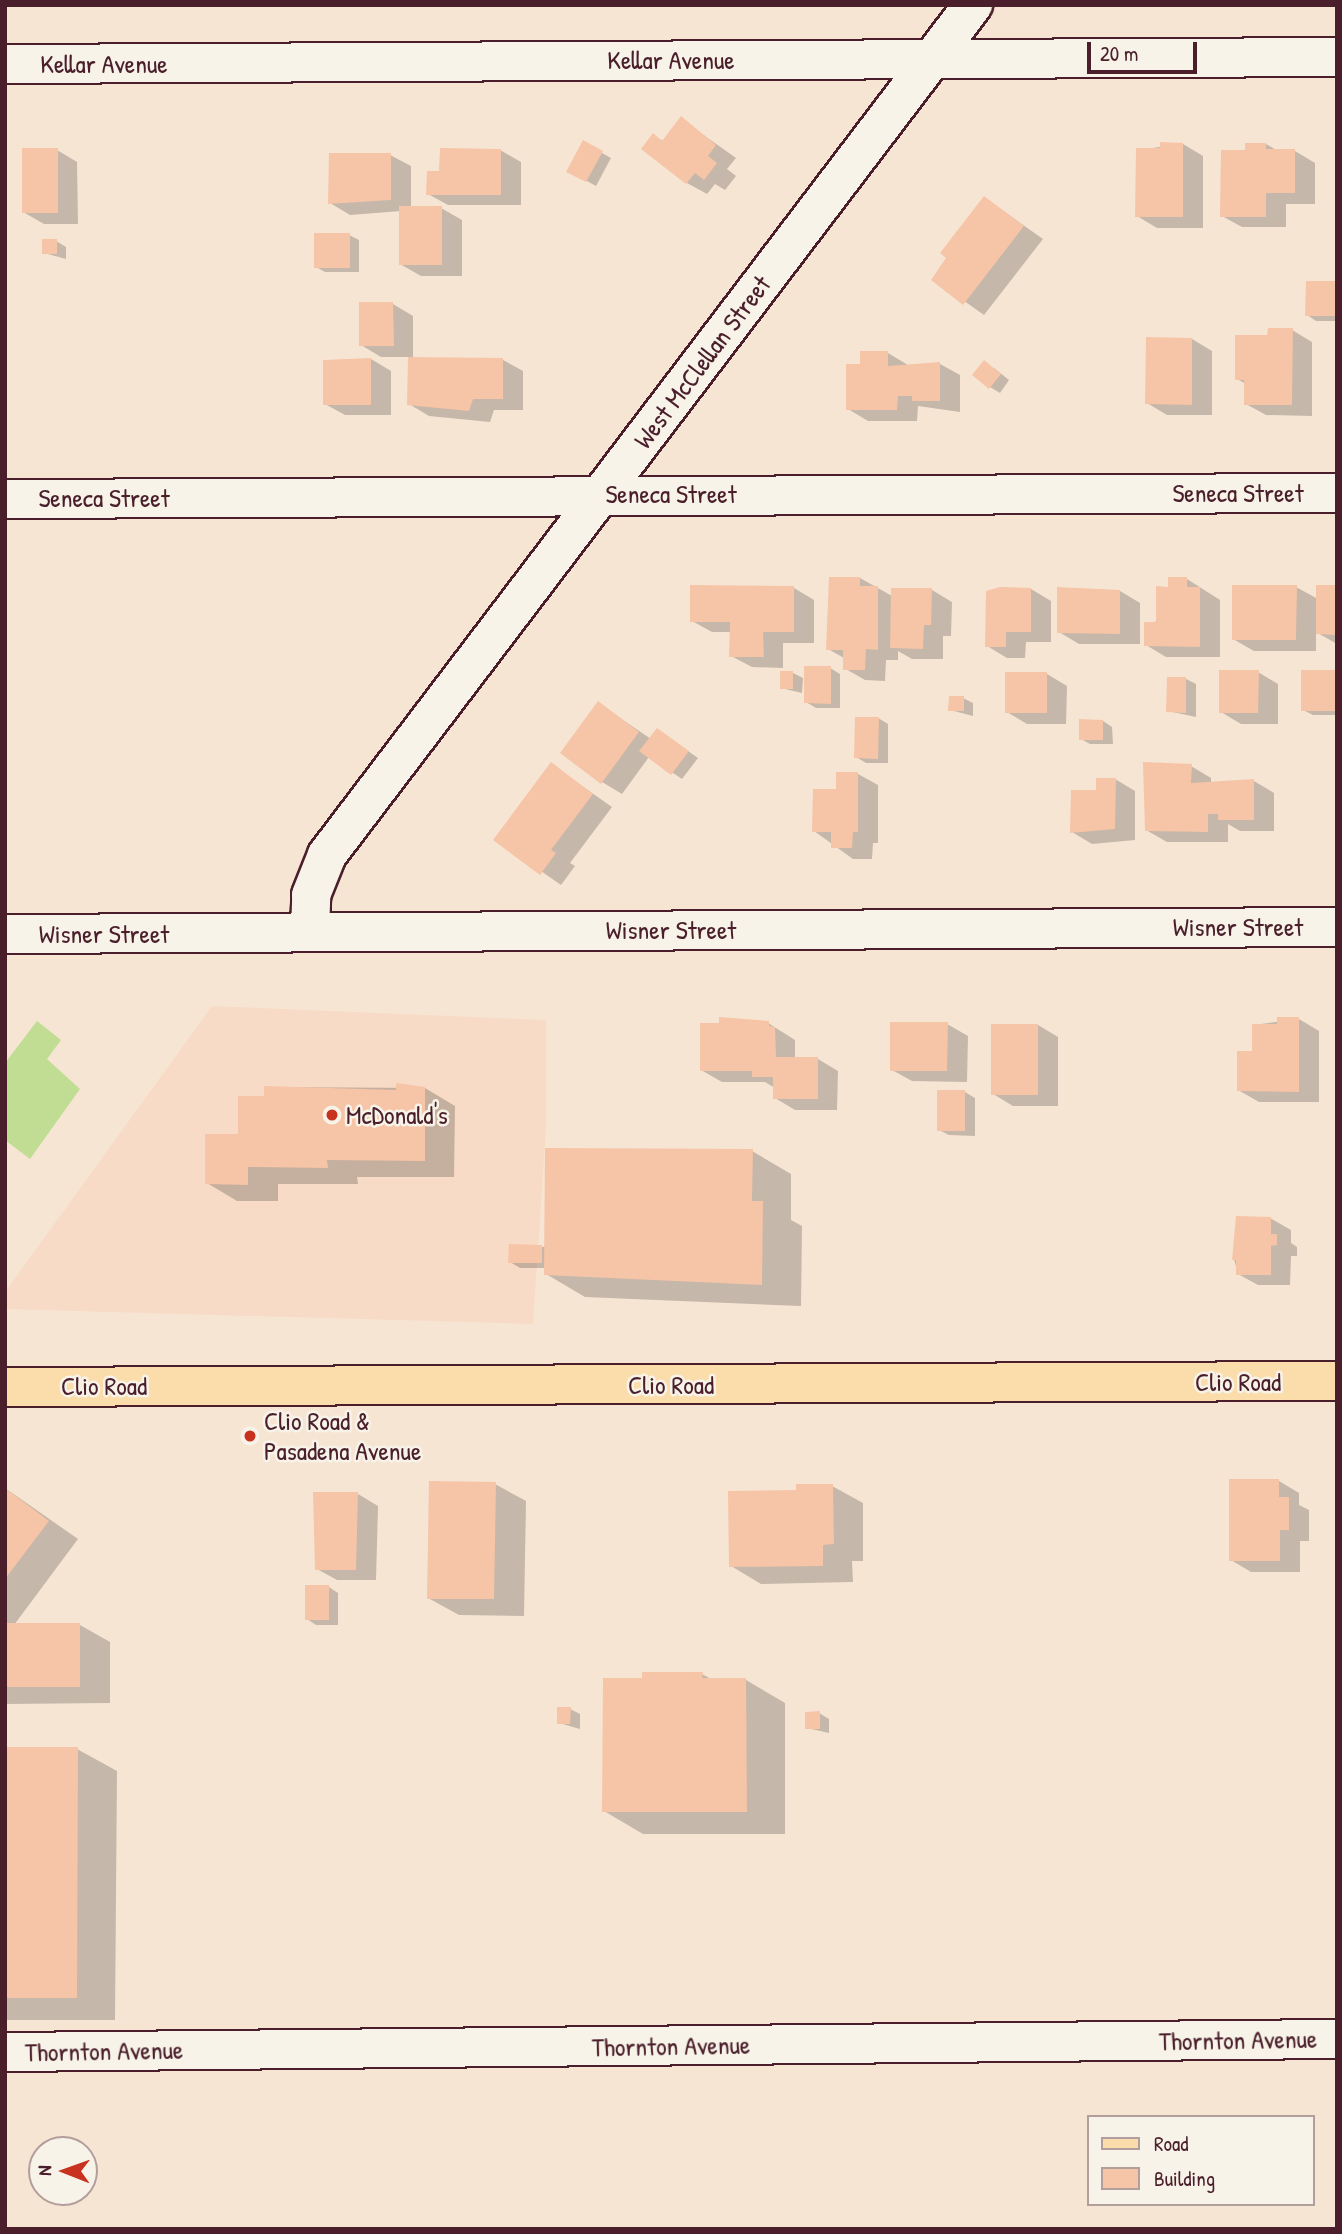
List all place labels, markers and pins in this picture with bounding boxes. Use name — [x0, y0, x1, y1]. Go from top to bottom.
place label: McDonald's — [346, 1099, 448, 1131]
marker: McDonald's — [324, 1107, 340, 1123]
place label: Clio Road & Pasadena Avenue — [264, 1405, 421, 1466]
marker: Clio Road & Pasadena Avenue — [242, 1428, 258, 1444]

